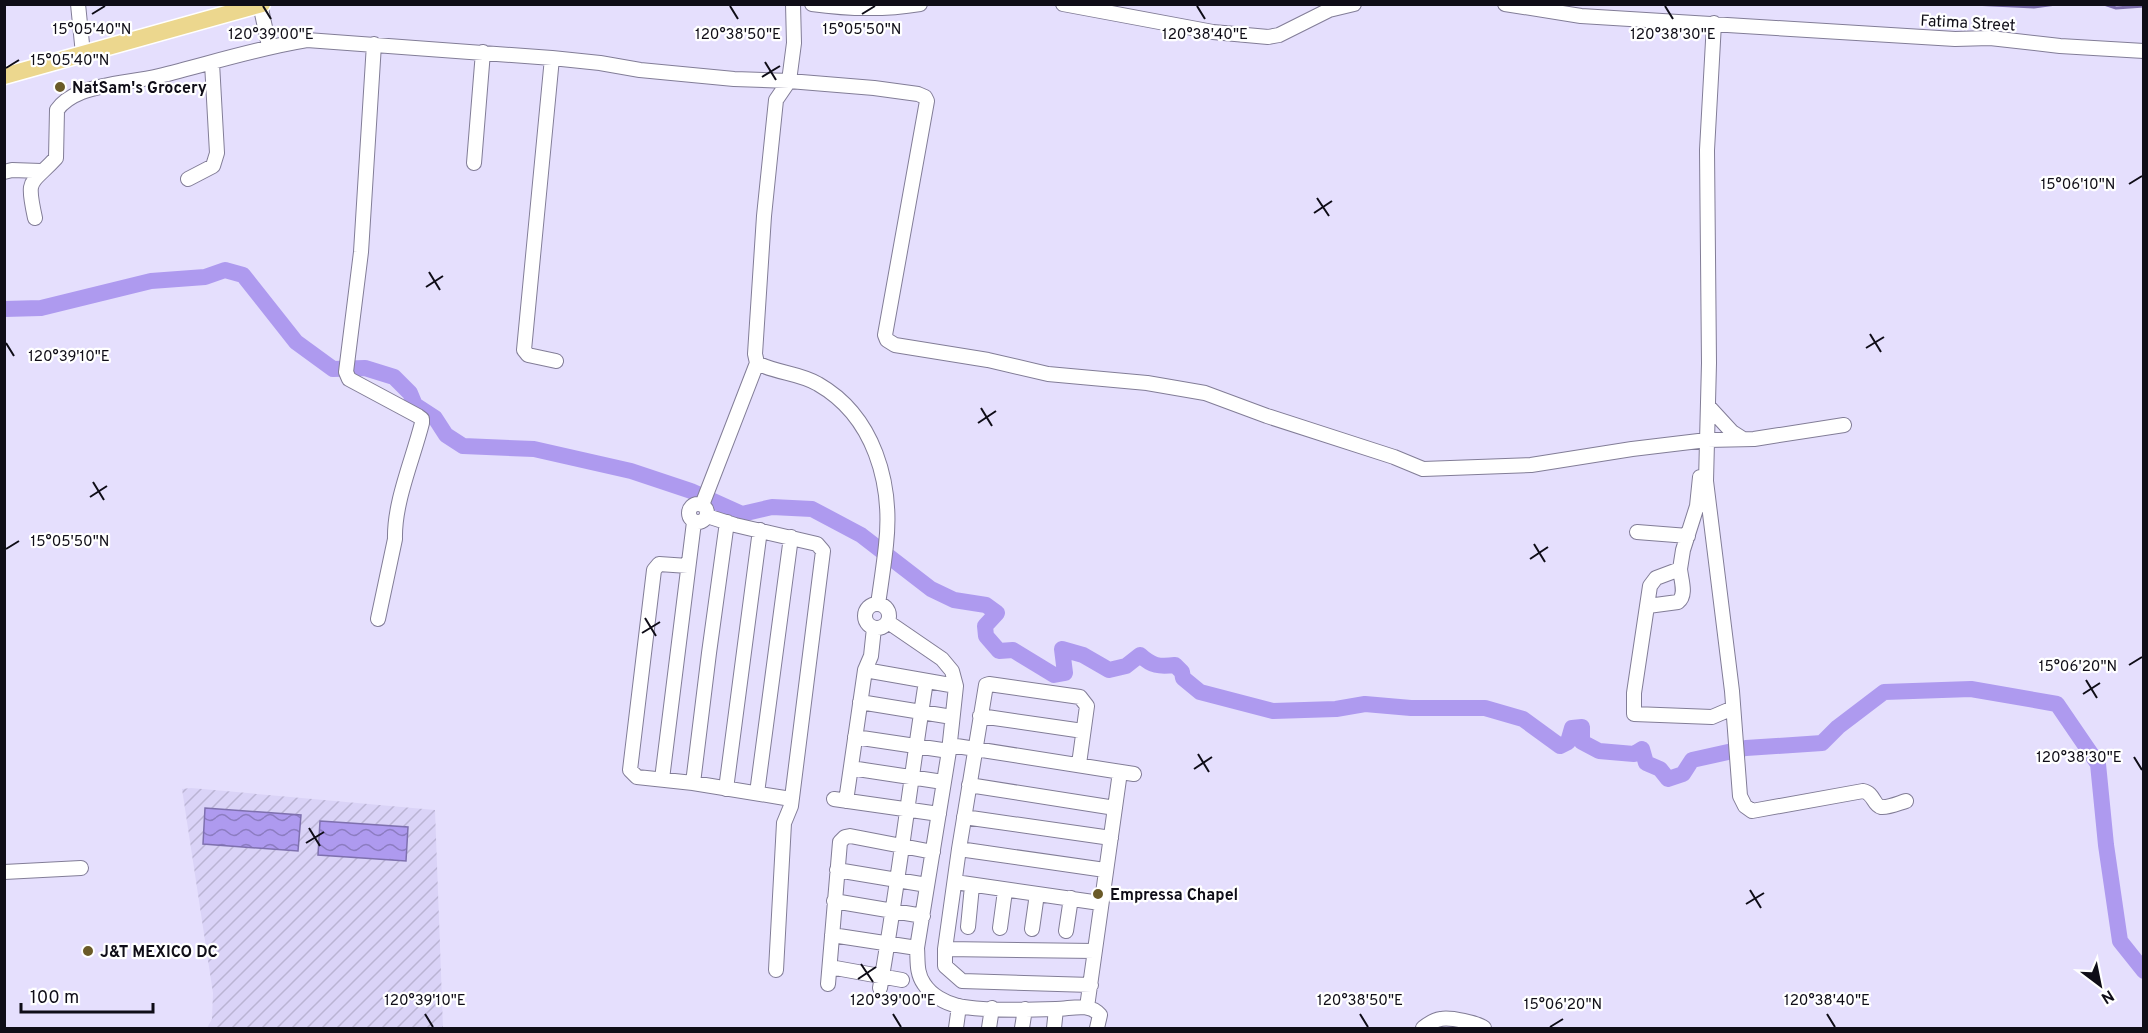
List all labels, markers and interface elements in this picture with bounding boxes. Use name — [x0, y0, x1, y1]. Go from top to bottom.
street label: Fatima Street — [1920, 12, 2016, 36]
text: 15°05'40"N — [53, 21, 131, 40]
text: 15°05'50"N — [823, 21, 901, 40]
text: 120°39'00"E — [228, 26, 314, 45]
text: 120°38'50"E — [695, 26, 781, 45]
text: 120°38'40"E — [1162, 26, 1248, 45]
text: 120°38'30"E — [1630, 26, 1716, 45]
text: 15°05'40"N — [31, 52, 109, 71]
place label: NatSam's Grocery — [72, 79, 207, 99]
marker: NatSam's Grocery — [53, 80, 67, 94]
text: 15°06'10"N — [2041, 176, 2115, 195]
text: 120°39'10"E — [28, 348, 110, 367]
text: 15°05'50"N — [31, 533, 109, 552]
text: 15°06'20"N — [2039, 658, 2117, 677]
text: 120°38'30"E — [2036, 749, 2122, 768]
place label: Empressa Chapel — [1110, 886, 1238, 906]
marker: Empressa Chapel — [1091, 887, 1105, 901]
place label: J&T MEXICO DC — [100, 943, 218, 963]
marker: J&T MEXICO DC — [81, 944, 95, 958]
north arrow — [2070, 955, 2130, 1015]
scale bar — [21, 976, 153, 1014]
text: N — [2097, 984, 2117, 1008]
text: 100 m — [30, 987, 79, 1010]
text: 120°39'10"E — [384, 992, 466, 1011]
text: 120°39'00"E — [850, 992, 936, 1011]
text: 120°38'50"E — [1317, 992, 1403, 1011]
text: 120°38'40"E — [1784, 992, 1870, 1011]
text: 15°06'20"N — [1524, 996, 1602, 1015]

